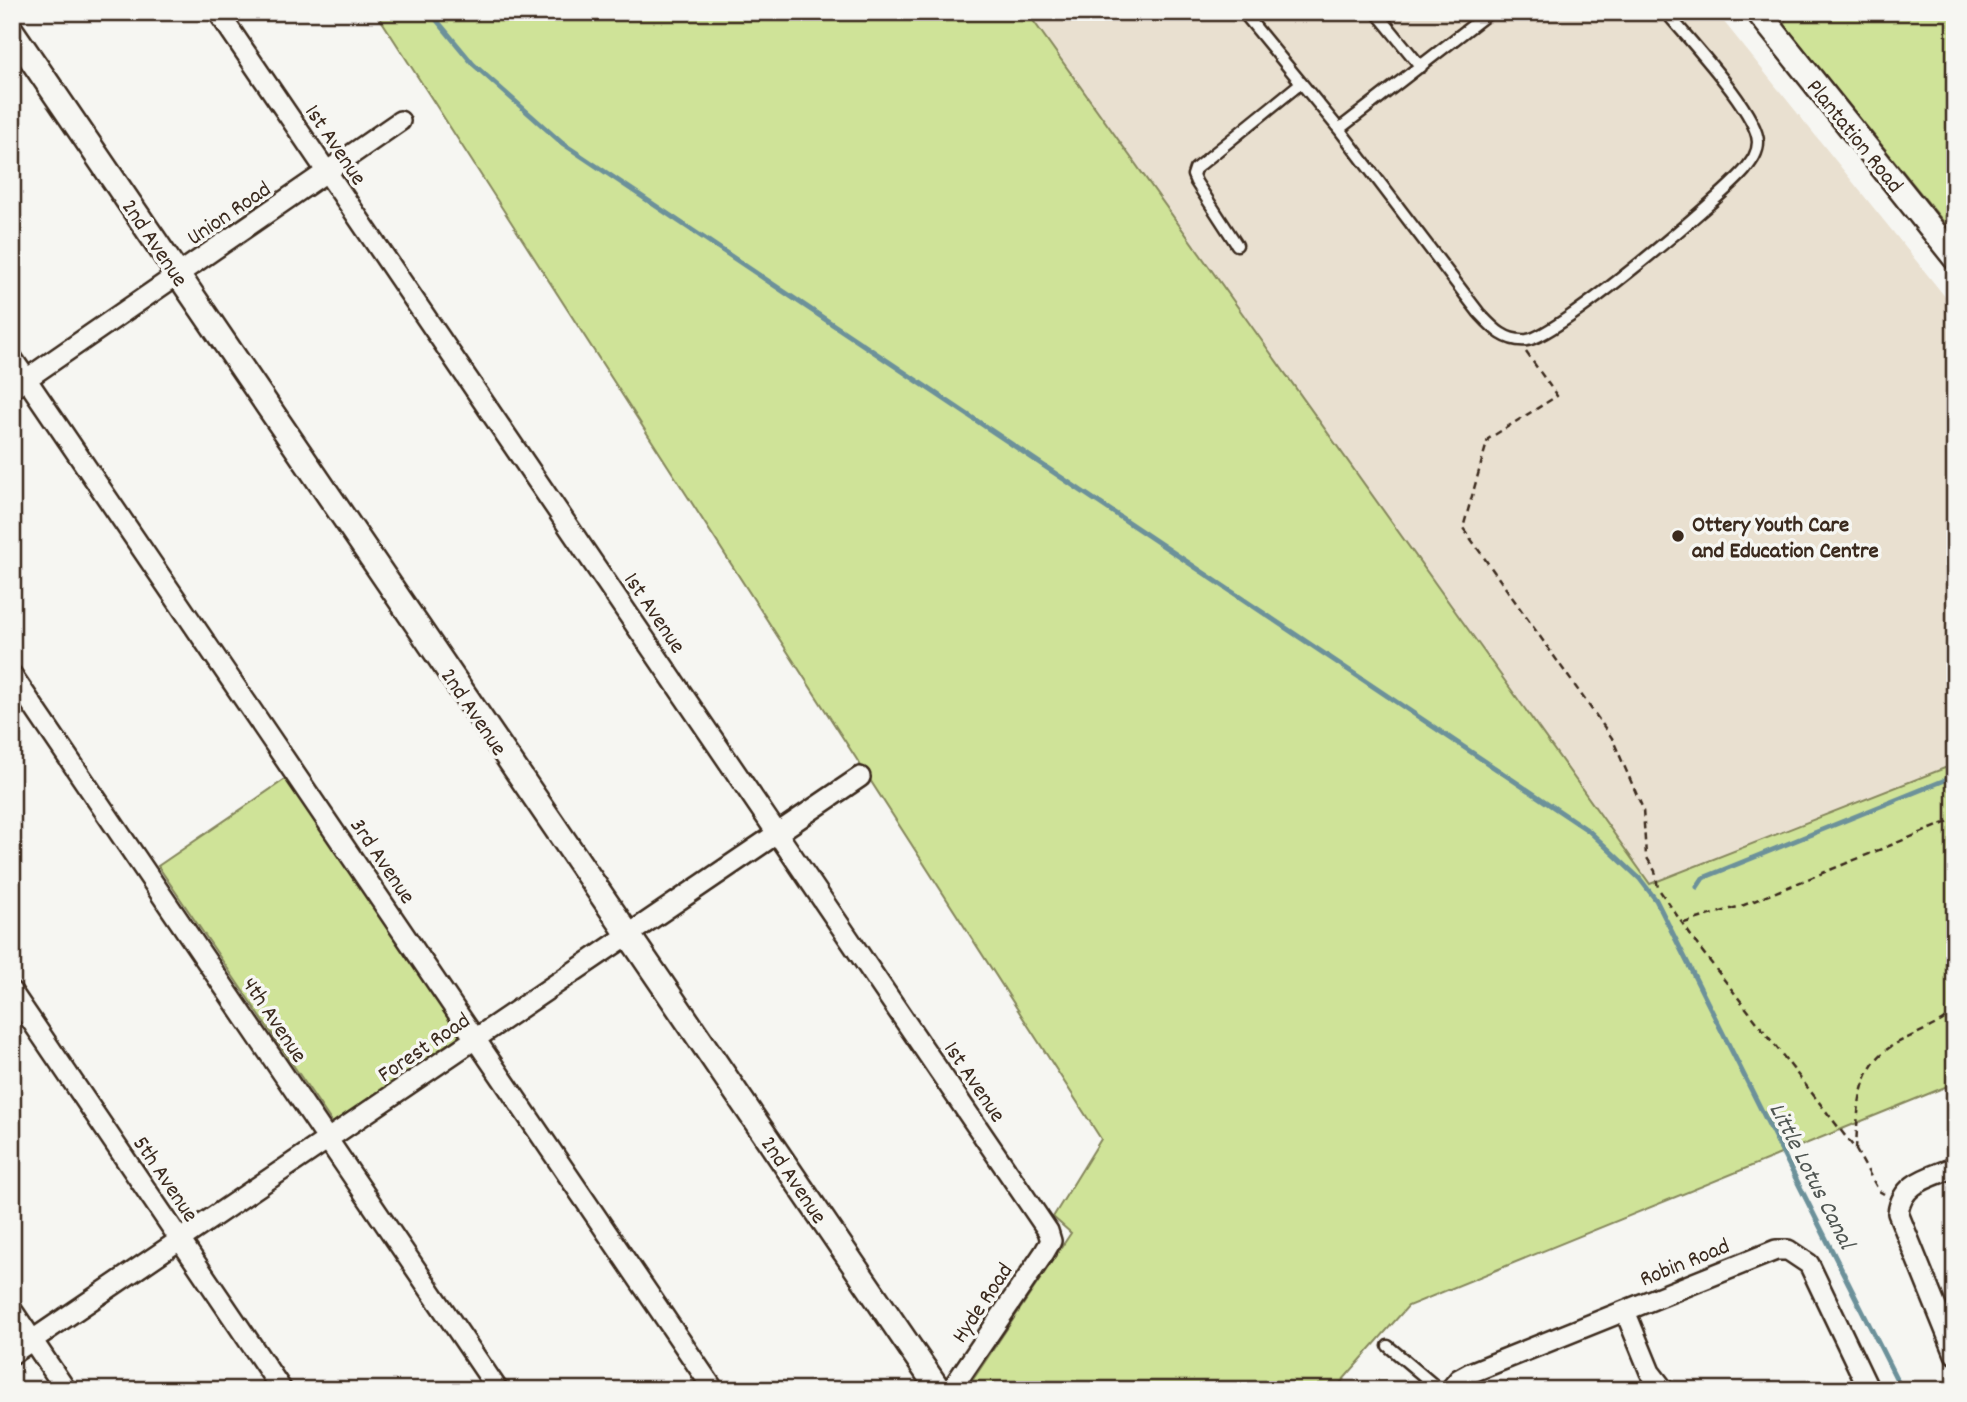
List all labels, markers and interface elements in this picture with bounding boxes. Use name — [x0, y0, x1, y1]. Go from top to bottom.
street label: Plantation Road — [1797, 73, 1910, 201]
street label: 1st Avenue — [295, 99, 373, 193]
street label: Union Road — [181, 175, 279, 255]
street label: 2nd Avenue — [112, 193, 195, 294]
place label: Ottery Youth Care and Education Centre — [1692, 510, 1879, 569]
marker: Ottery Youth Care and Education Centre — [1670, 528, 1686, 544]
street label: 1st Avenue — [614, 567, 692, 661]
street label: 2nd Avenue — [431, 662, 514, 763]
street label: 3rd Avenue — [340, 812, 422, 912]
street label: 4th Avenue — [232, 972, 314, 1070]
street label: Forest Road — [372, 1006, 478, 1092]
street label: 1st Avenue — [934, 1036, 1012, 1130]
water label: Little Lotus Canal — [1759, 1097, 1863, 1257]
street label: 5th Avenue — [123, 1130, 205, 1230]
street label: 2nd Avenue — [751, 1130, 834, 1231]
street label: Robin Road — [1635, 1231, 1735, 1297]
street label: Hyde Road — [945, 1257, 1023, 1351]

